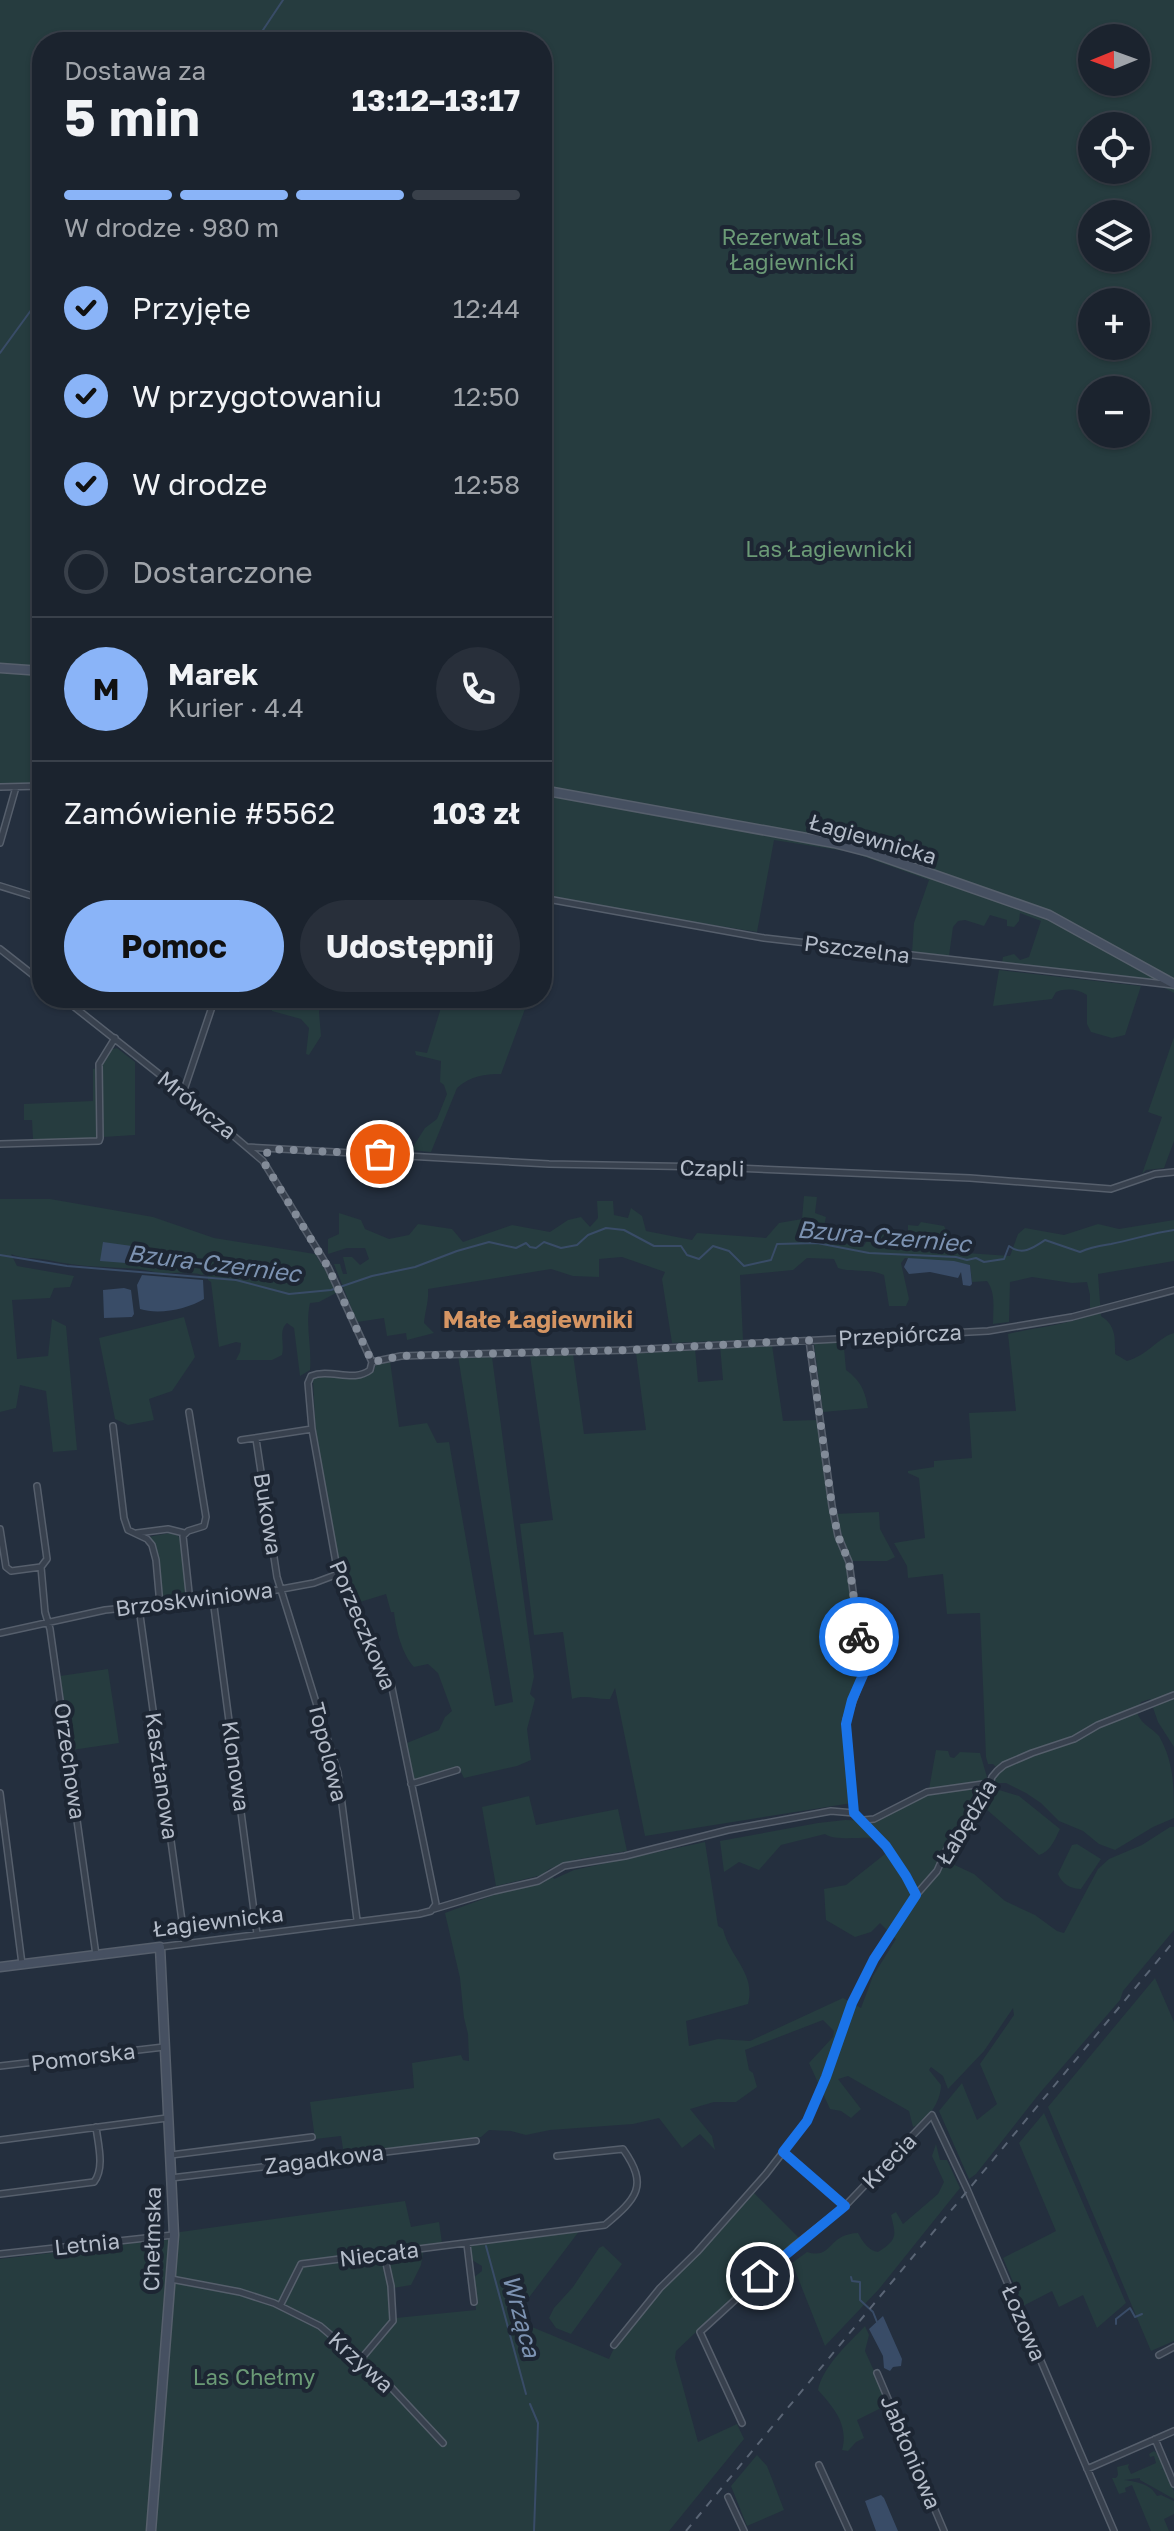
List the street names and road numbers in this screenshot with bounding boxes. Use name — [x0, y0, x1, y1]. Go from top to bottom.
street label: Łagiewnicka — [806, 807, 940, 870]
street label: Pszczelna — [803, 929, 911, 968]
street label: Mrówcza — [152, 1065, 242, 1145]
street label: Czapli — [679, 1153, 745, 1182]
street label: Przepiórcza — [837, 1318, 963, 1351]
street label: Bukowa — [249, 1471, 288, 1557]
street label: Porzeczkowa — [324, 1556, 403, 1694]
street label: Brzoskwiniowa — [114, 1575, 274, 1622]
street label: Topolowa — [303, 1700, 354, 1804]
street label: Orzechowa — [49, 1701, 92, 1821]
street label: Kasztanowa — [140, 1711, 185, 1841]
street label: Klonowa — [217, 1719, 256, 1813]
street label: Łabędzia — [930, 1774, 1002, 1869]
street label: Łagiewnicka — [151, 1899, 285, 1942]
street label: Pomorska — [29, 2037, 137, 2076]
street label: Krecia — [856, 2127, 921, 2194]
street label: Zagadkowa — [263, 2138, 385, 2179]
street label: Chełmska — [137, 2186, 166, 2292]
street label: Letnia — [53, 2227, 121, 2260]
street label: Niecała — [338, 2235, 420, 2272]
street label: Łozowa — [996, 2281, 1053, 2365]
street label: Krzywa — [323, 2325, 399, 2398]
street label: Jabłoniowa — [875, 2391, 948, 2513]

